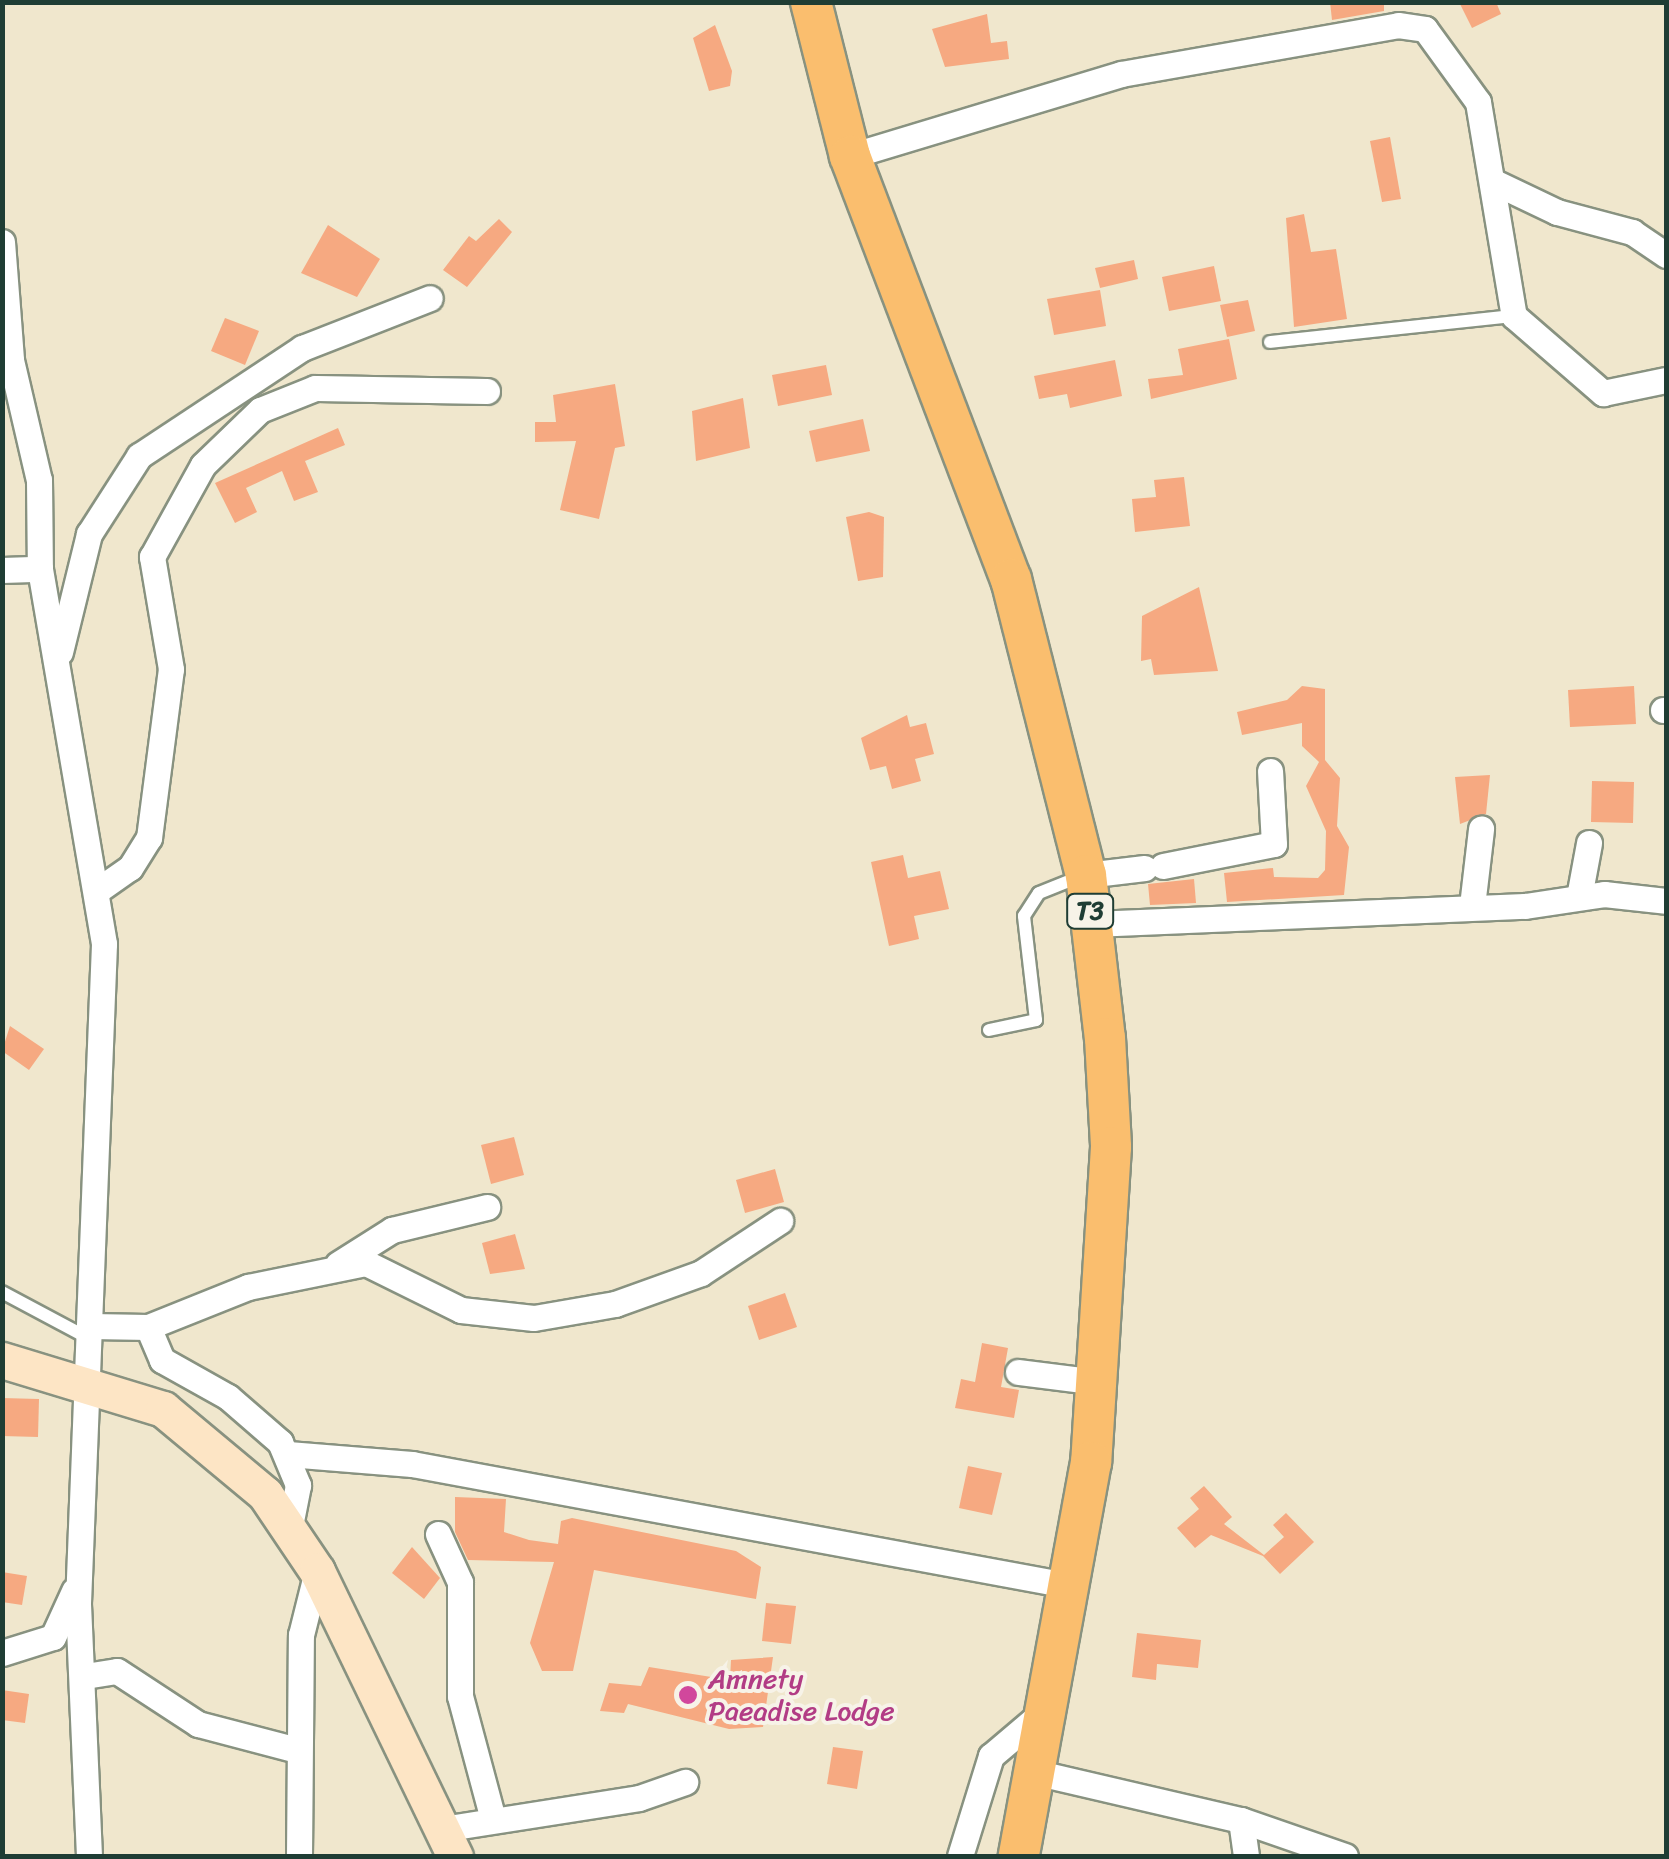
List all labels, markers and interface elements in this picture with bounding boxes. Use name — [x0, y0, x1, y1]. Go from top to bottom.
road number: T3 — [1065, 891, 1115, 931]
place label: Amnety Paeadise Lodge — [708, 1662, 895, 1728]
marker: Amnety Paeadise Lodge — [677, 1684, 699, 1706]

